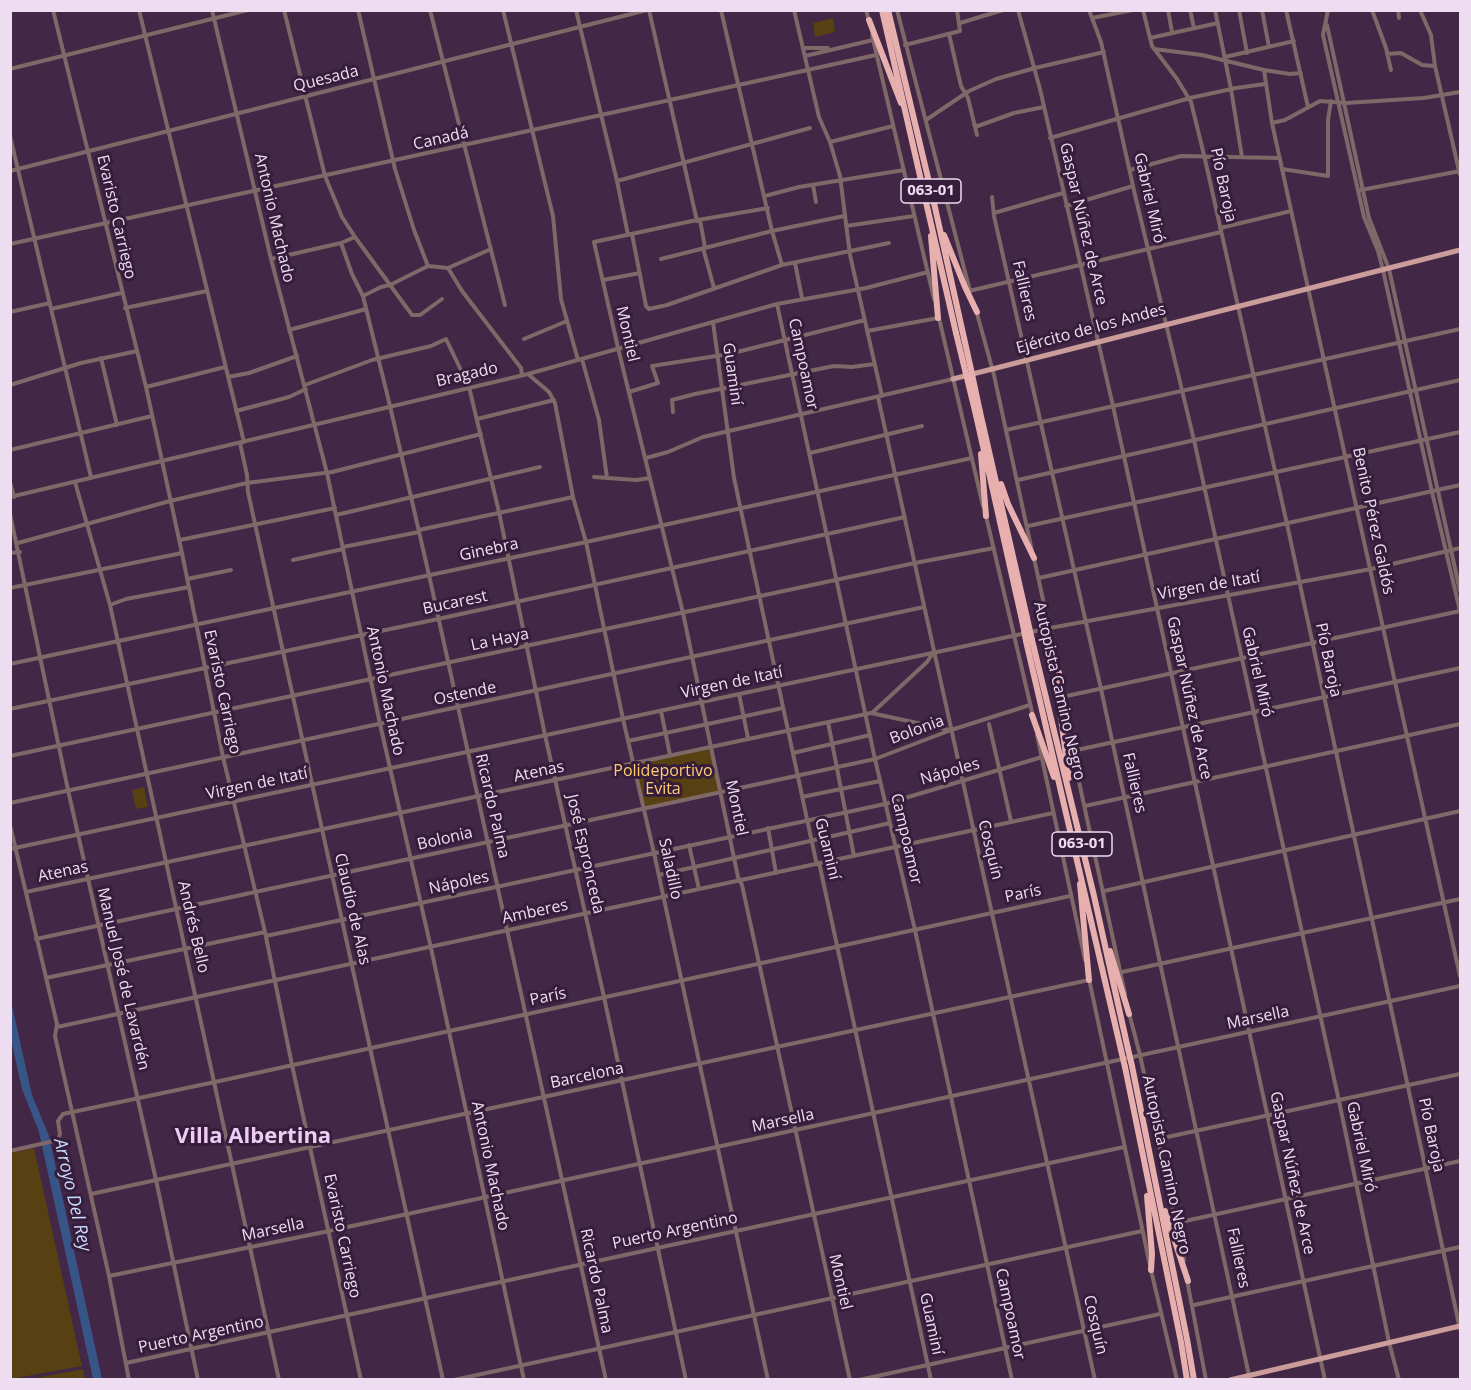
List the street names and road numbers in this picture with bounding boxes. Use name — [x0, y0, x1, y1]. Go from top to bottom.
street label: Quesada — [291, 62, 361, 96]
street label: Canadá — [411, 123, 471, 155]
street label: Gaspar Núñez de Arce — [1055, 141, 1111, 307]
street label: Pío Baroja — [1206, 146, 1240, 224]
street label: Gabriel Miró — [1129, 151, 1169, 245]
street label: Antonio Machado — [250, 152, 298, 284]
street label: Evaristo Carriego — [92, 153, 140, 281]
road number: 063-01 — [901, 179, 961, 203]
street label: Fallieres — [1008, 259, 1040, 323]
street label: Ejército de los Andes — [1014, 300, 1168, 358]
street label: Montiel — [611, 304, 643, 364]
street label: Campoamor — [784, 316, 822, 412]
street label: Guaminí — [718, 341, 746, 407]
street label: Bragado — [434, 359, 500, 391]
street label: Benito Pérez Galdós — [1348, 446, 1398, 596]
street label: Ginebra — [458, 534, 520, 566]
street label: Virgen de Itatí — [1156, 568, 1262, 604]
street label: Bucarest — [421, 587, 489, 619]
street label: Autopista Camino Negro — [1029, 600, 1089, 782]
street label: Gaspar Núñez de Arce — [1162, 615, 1216, 781]
street label: Pío Baroja — [1311, 621, 1345, 699]
street label: Antonio Machado — [362, 624, 408, 758]
street label: La Haya — [469, 624, 531, 656]
street label: Gabriel Miró — [1237, 625, 1277, 719]
street label: Evaristo Carriego — [199, 628, 245, 756]
street label: Virgen de Itatí — [679, 663, 785, 703]
street label: Ostende — [432, 678, 498, 710]
street label: Bolonia — [887, 711, 947, 749]
street label: Fallieres — [1118, 751, 1150, 815]
street label: Ricardo Palma — [471, 752, 513, 860]
street label: Nápoles — [918, 754, 982, 790]
street label: Atenas — [512, 757, 566, 787]
street label: Virgen de Itatí — [204, 764, 310, 804]
street label: Montiel — [721, 778, 751, 838]
street label: José Espronceda — [562, 792, 608, 916]
street label: Campoamor — [886, 792, 926, 886]
street label: Guaminí — [810, 816, 844, 882]
street label: Cosquín — [973, 818, 1007, 882]
street label: Bolonia — [415, 823, 475, 855]
road number: 063-01 — [1052, 832, 1112, 856]
street label: Saladillo — [654, 837, 686, 901]
street label: Claudio de Alas — [330, 851, 374, 967]
street label: Atenas — [36, 857, 90, 887]
street label: Nápoles — [427, 867, 491, 899]
street label: Andrés Bello — [173, 879, 213, 975]
street label: París — [1003, 881, 1043, 907]
street label: Manuel José de Lavardén — [93, 886, 153, 1072]
street label: Amberes — [500, 896, 570, 928]
street label: París — [528, 984, 568, 1010]
street label: Marsella — [1225, 1002, 1291, 1034]
street label: Barcelona — [548, 1059, 626, 1093]
street label: Autopista Camino Negro — [1138, 1074, 1194, 1256]
street label: Gaspar Núñez de Arce — [1265, 1090, 1319, 1256]
street label: Pío Baroja — [1414, 1096, 1448, 1174]
street label: Antonio Machado — [467, 1099, 513, 1233]
street label: Gabriel Miró — [1342, 1100, 1380, 1194]
street label: Marsella — [750, 1105, 816, 1137]
street label: Evaristo Carriego — [319, 1172, 365, 1300]
street label: Puerto Argentino — [611, 1208, 739, 1254]
street label: Marsella — [240, 1214, 306, 1246]
street label: Fallieres — [1222, 1226, 1254, 1290]
street label: Ricardo Palma — [576, 1227, 616, 1335]
street label: Montiel — [824, 1252, 856, 1312]
street label: Campoamor — [991, 1266, 1029, 1362]
street label: Guaminí — [915, 1291, 947, 1357]
street label: Cosquín — [1079, 1293, 1111, 1357]
street label: Puerto Argentino — [137, 1312, 265, 1358]

